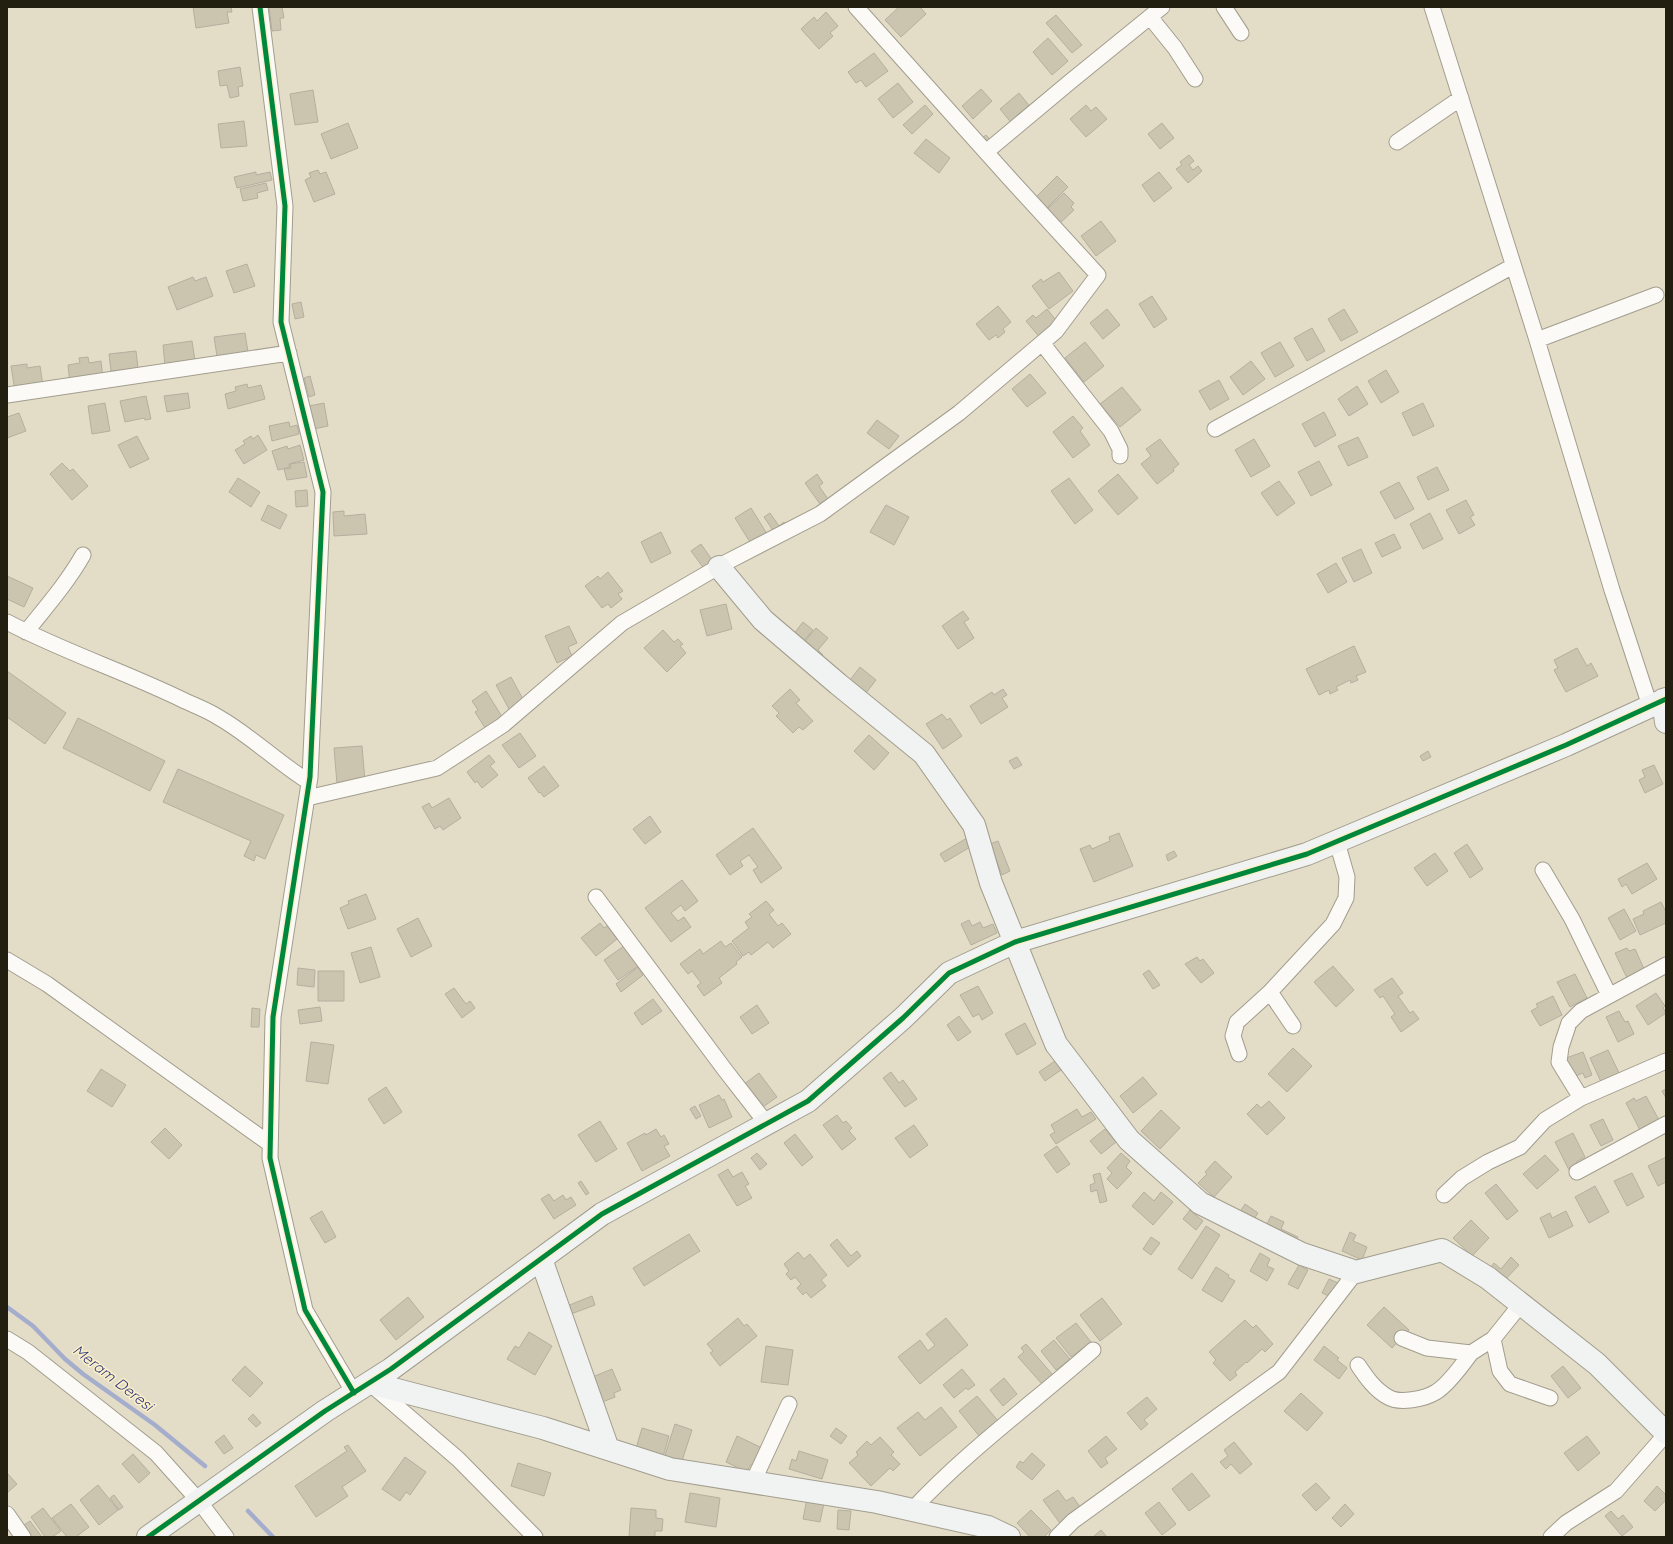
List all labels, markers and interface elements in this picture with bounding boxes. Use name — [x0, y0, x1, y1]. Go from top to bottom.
water label: Meram Deresi — [69, 1340, 159, 1416]

